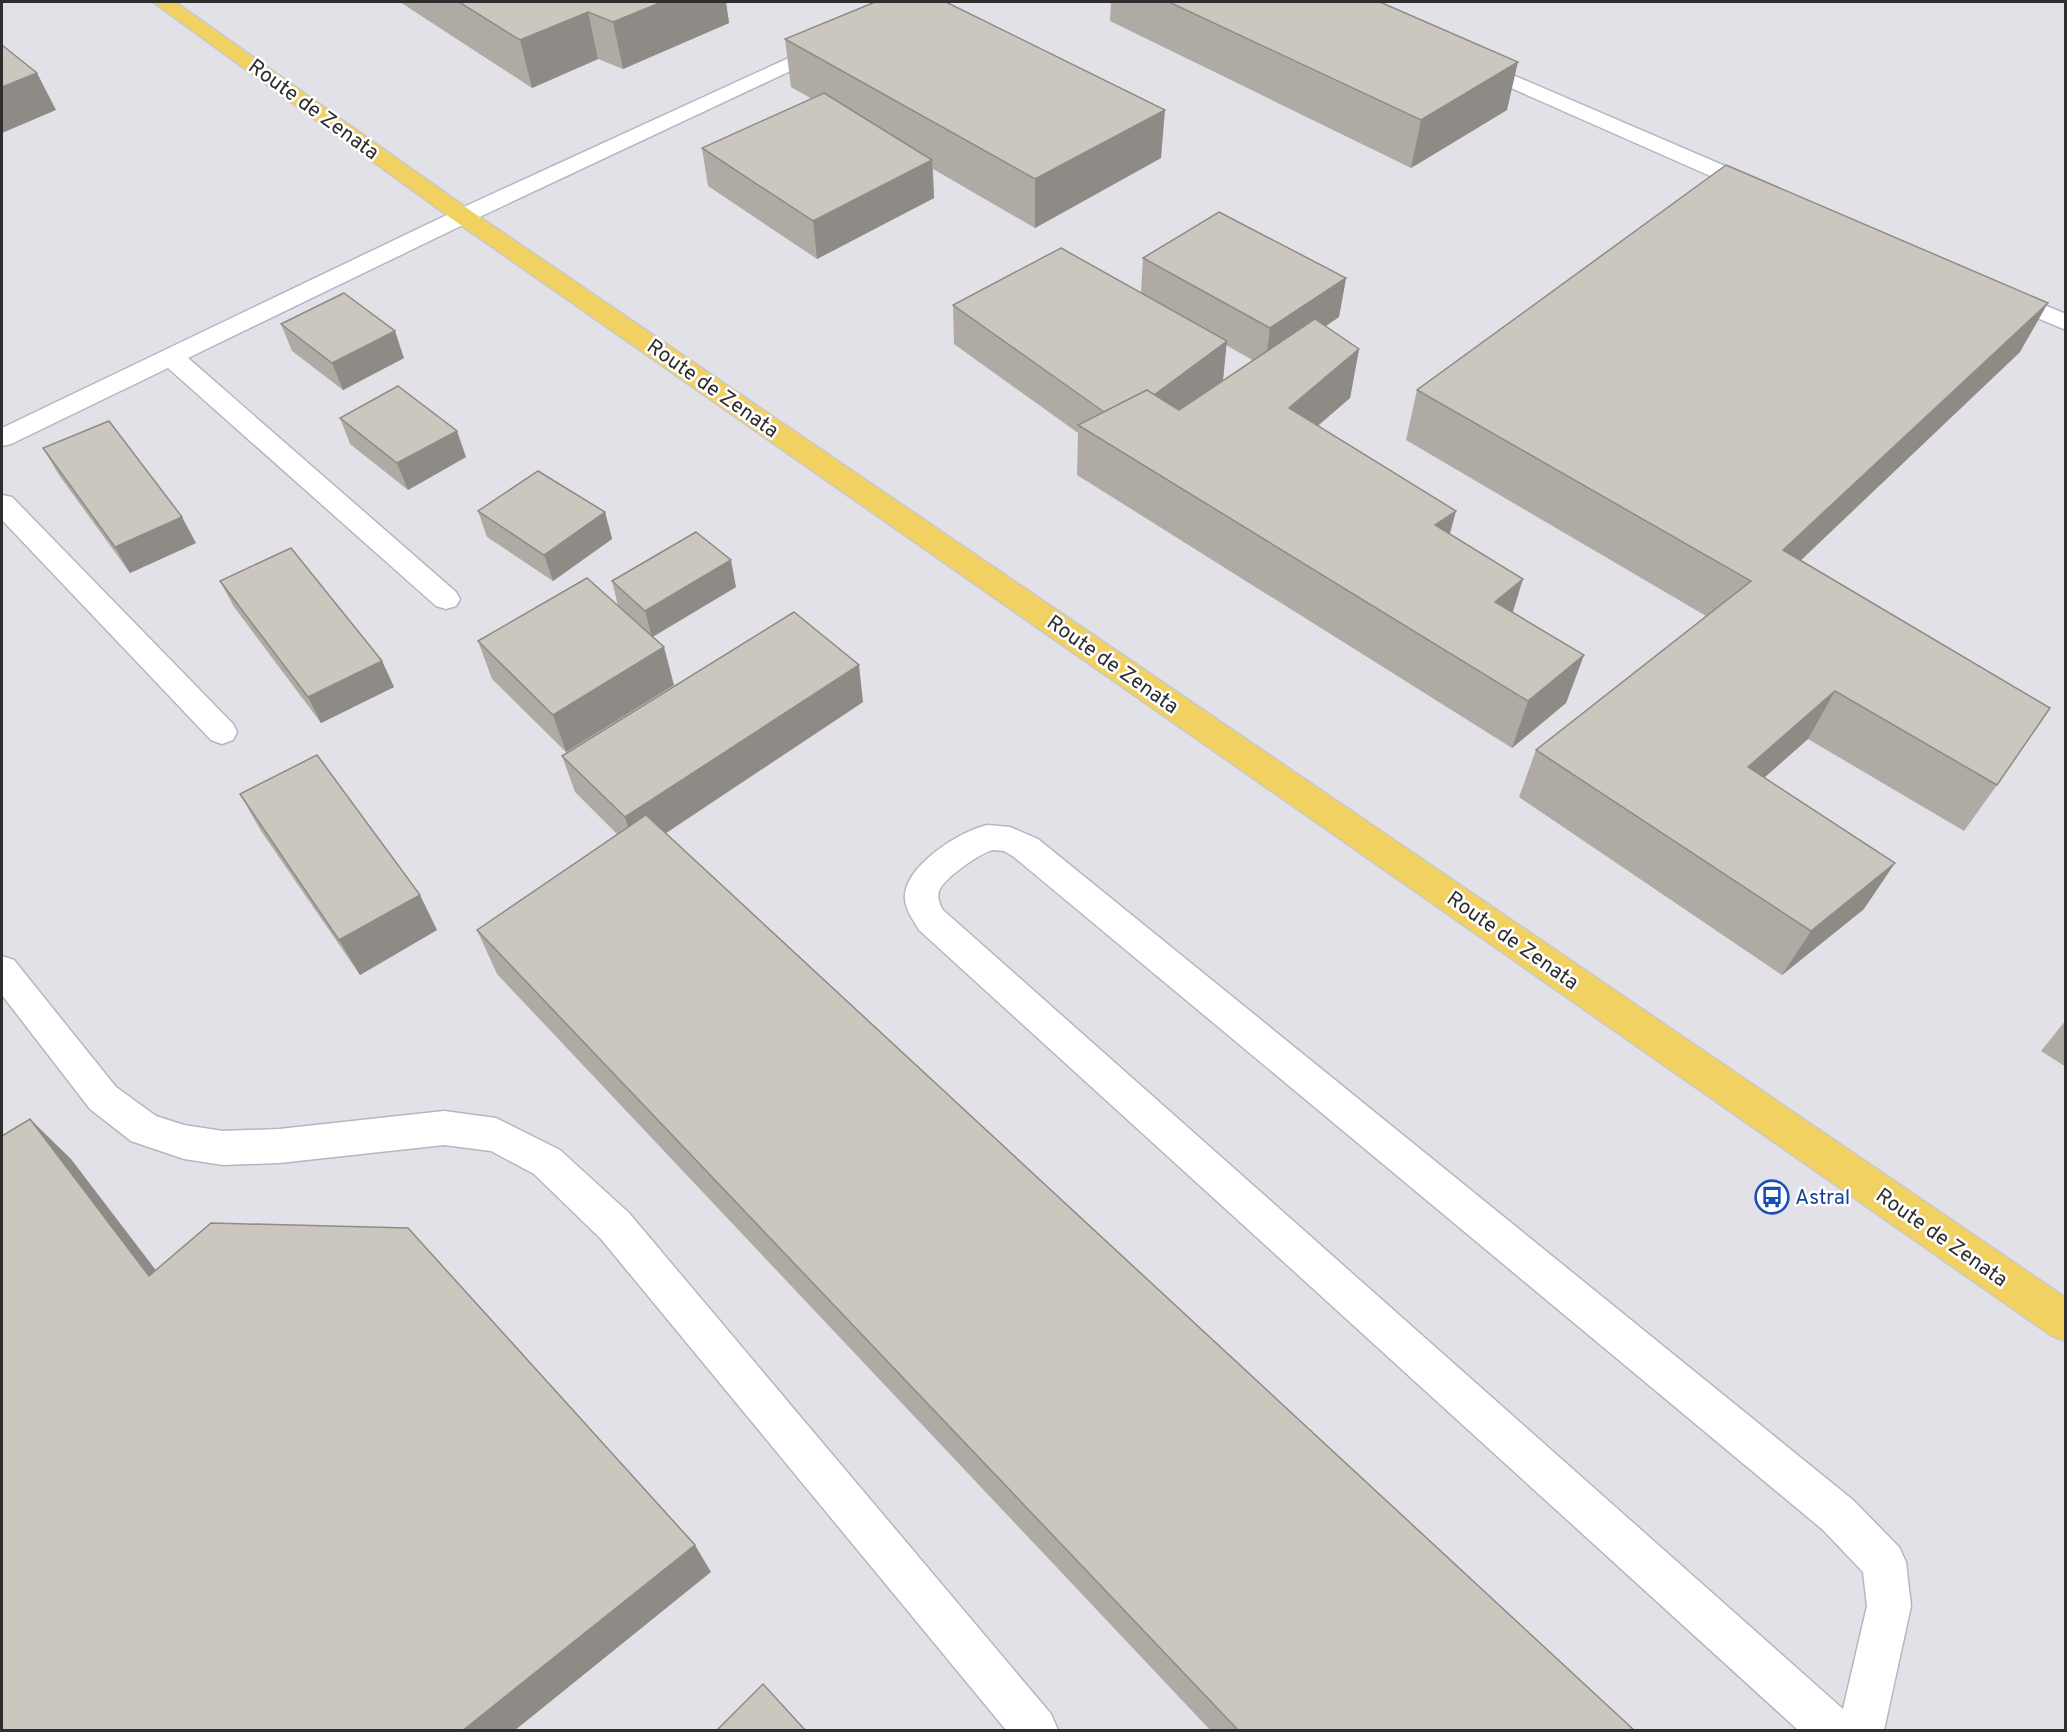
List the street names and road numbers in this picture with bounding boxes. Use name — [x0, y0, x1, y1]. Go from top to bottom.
street label: Route de Zenata — [242, 54, 384, 167]
street label: Route de Zenata — [641, 334, 783, 445]
street label: Route de Zenata — [1041, 610, 1183, 721]
street label: Route de Zenata — [1441, 886, 1583, 997]
street label: Route de Zenata — [1870, 1183, 2012, 1294]

